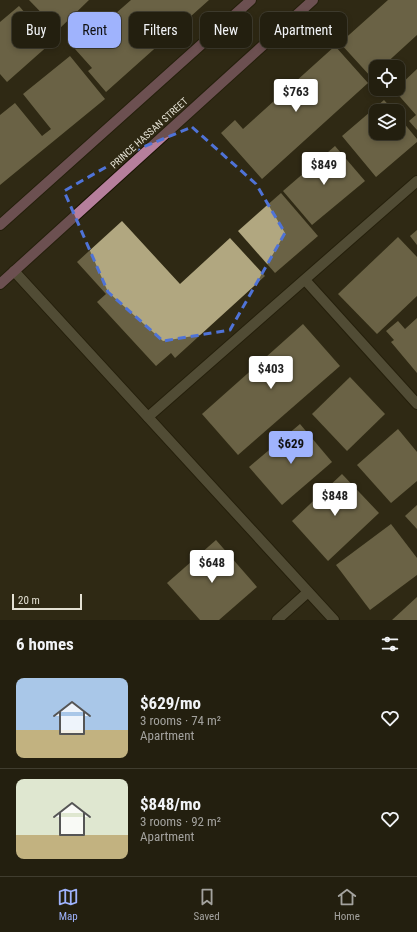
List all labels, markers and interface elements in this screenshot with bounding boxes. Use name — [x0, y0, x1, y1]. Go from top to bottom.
chip: Buy — [12, 12, 60, 48]
chip: Rent — [68, 12, 121, 48]
chip: Filters — [129, 12, 192, 48]
chip: New — [200, 12, 252, 48]
chip: Apartment — [260, 12, 347, 48]
map controls — [369, 60, 405, 140]
button: locate — [369, 60, 405, 96]
pin: $763 — [272, 79, 320, 113]
text: $763 — [283, 84, 309, 99]
street label: PRINCE HASSAN STREET — [108, 95, 190, 171]
button: layers — [369, 104, 405, 140]
pin: $849 — [300, 152, 348, 186]
text: $849 — [311, 157, 337, 172]
pin: $403 — [247, 356, 295, 390]
text: $403 — [258, 361, 284, 376]
pin: $629 — [267, 431, 315, 465]
text: $629 — [278, 436, 304, 451]
pin: $848 — [311, 483, 359, 517]
text: $848 — [322, 488, 348, 503]
pin: $648 — [188, 550, 236, 584]
text: $648 — [199, 555, 225, 570]
scale bar — [12, 592, 82, 611]
text: 20 m — [18, 594, 40, 607]
icon: filters — [379, 633, 401, 655]
text: 6 homes — [16, 634, 74, 654]
text: $629/mo — [140, 693, 201, 713]
icon: home — [48, 694, 96, 742]
icon: heart — [379, 707, 401, 729]
text: 3 rooms · 74 m² — [140, 713, 221, 728]
text: Apartment — [140, 728, 194, 743]
text: $848/mo — [140, 794, 201, 814]
icon: home — [48, 795, 96, 843]
icon: heart — [379, 808, 401, 830]
text: 3 rooms · 92 m² — [140, 814, 221, 829]
text: Apartment — [140, 829, 194, 844]
tab: Map — [57, 886, 79, 923]
tab: Saved — [194, 886, 220, 923]
tab: Home — [334, 886, 360, 923]

